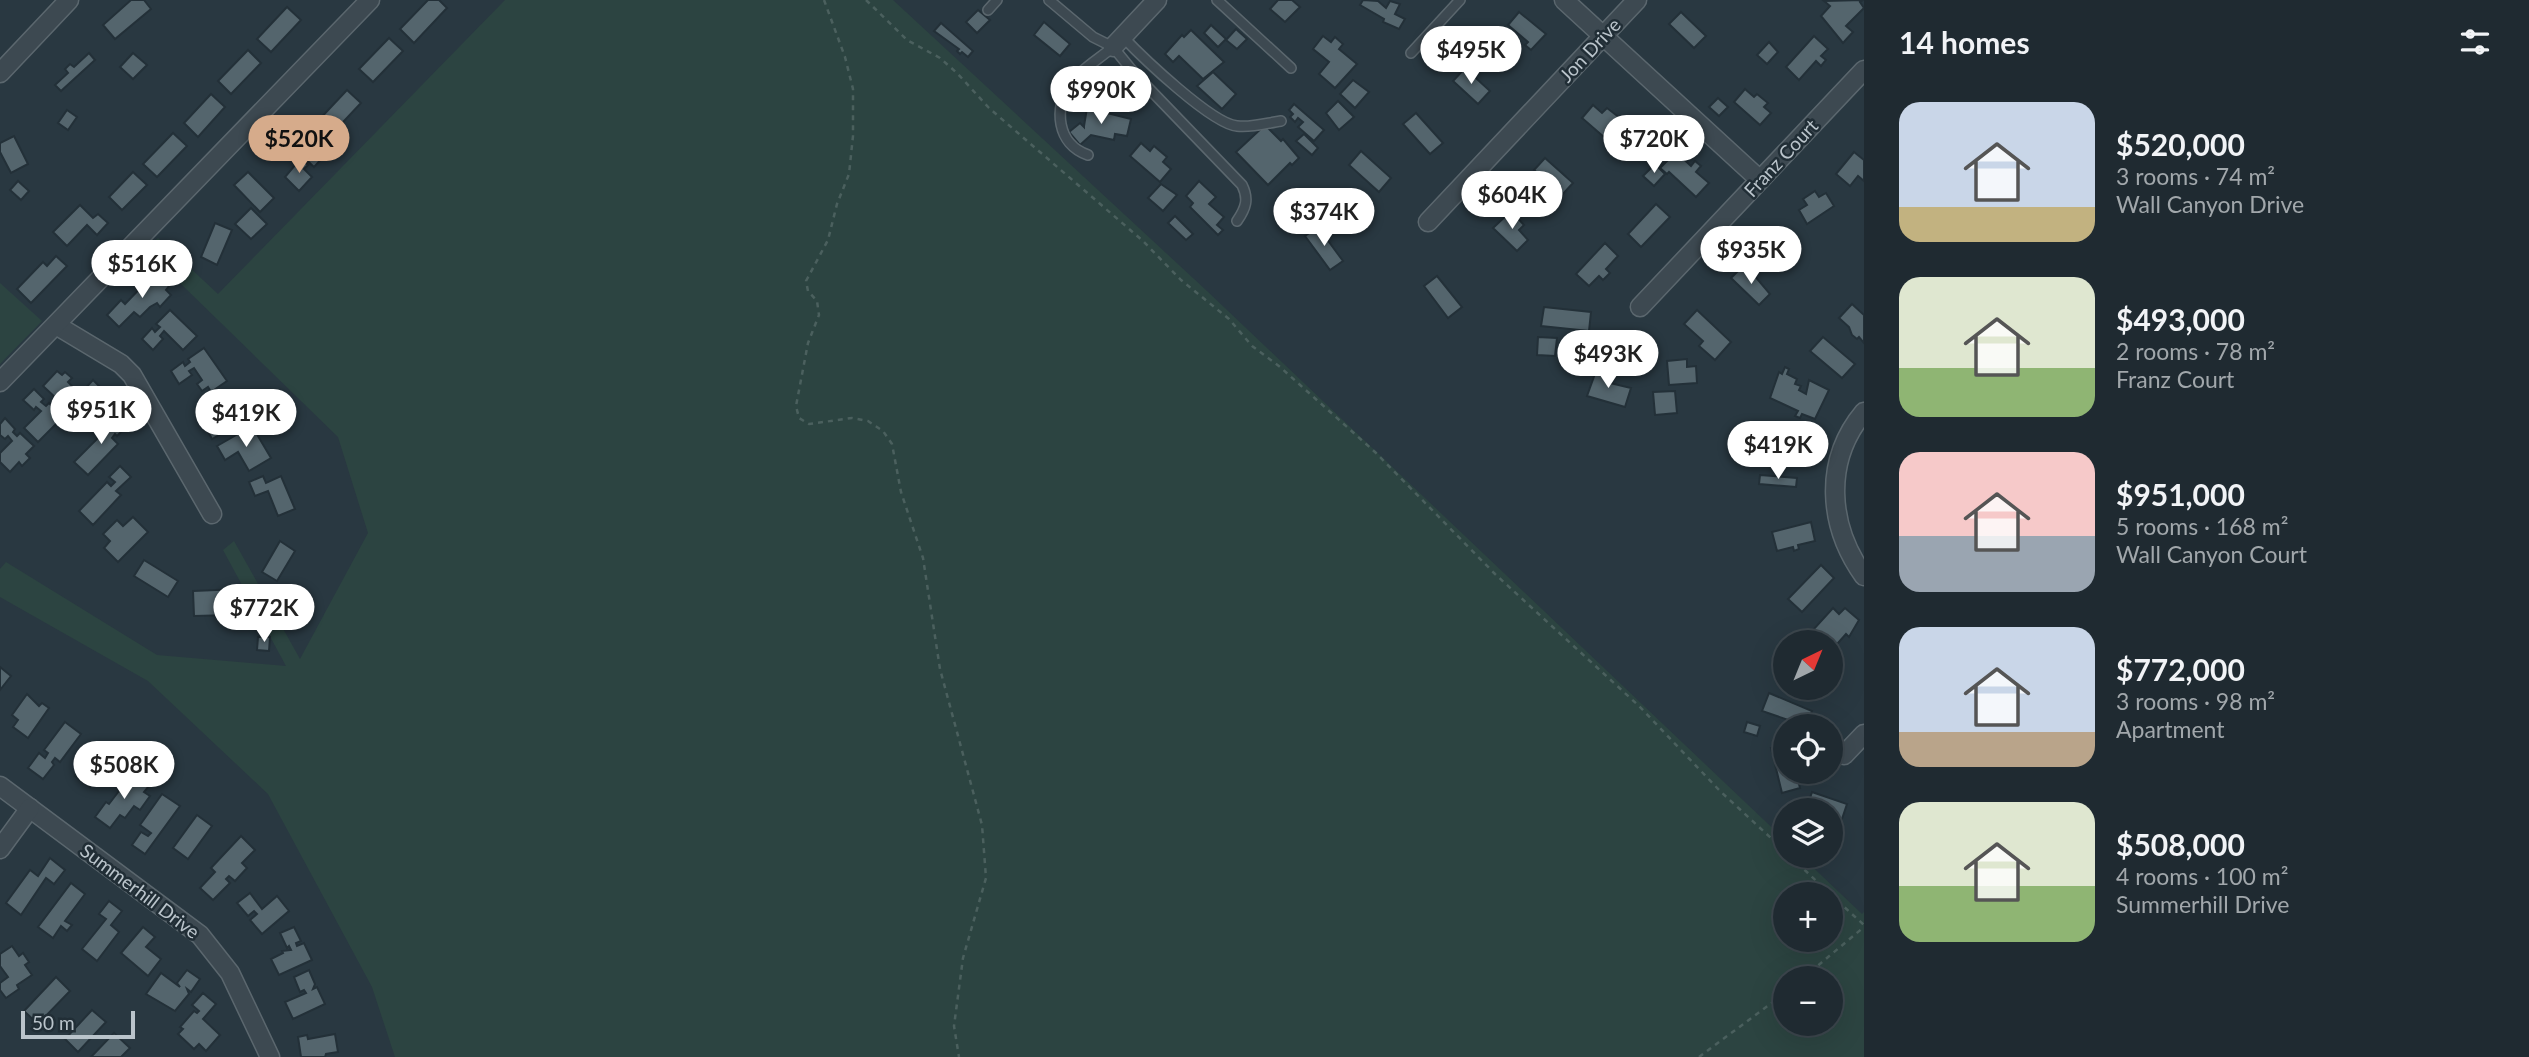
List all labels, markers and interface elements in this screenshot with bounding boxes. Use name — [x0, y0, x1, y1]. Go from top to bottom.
street label: Jon Drive — [1554, 13, 1625, 86]
icon: filters — [2456, 23, 2494, 61]
text: 14 homes — [1899, 24, 2030, 60]
pin: $495K — [1422, 27, 1520, 86]
text: $495K — [1436, 35, 1506, 63]
pin: $990K — [1052, 66, 1150, 126]
text: $990K — [1066, 75, 1136, 103]
street label: Franz Court — [1739, 114, 1823, 201]
pin: $520K — [250, 116, 348, 175]
pin: $720K — [1605, 116, 1703, 175]
text: $520K — [264, 124, 334, 152]
text: $720K — [1619, 124, 1689, 152]
text: $520,000 — [2116, 126, 2245, 162]
icon: home — [1955, 130, 2039, 214]
text: 3 rooms · 74 m² — [2116, 162, 2275, 190]
pin: $604K — [1463, 172, 1561, 231]
text: $604K — [1477, 180, 1547, 208]
pin: $374K — [1275, 188, 1373, 248]
text: Wall Canyon Drive — [2116, 190, 2304, 218]
text: $374K — [1289, 197, 1359, 225]
pin: $935K — [1702, 226, 1800, 286]
text: $935K — [1716, 235, 1786, 263]
pin: $516K — [93, 240, 191, 300]
text: $516K — [107, 249, 177, 277]
text: $493,000 — [2116, 301, 2245, 337]
icon: home — [1955, 305, 2039, 389]
pin: $493K — [1559, 330, 1657, 390]
text: 2 rooms · 78 m² — [2116, 337, 2275, 365]
text: $493K — [1573, 339, 1643, 367]
text: Franz Court — [2116, 365, 2234, 393]
pin: $951K — [52, 386, 150, 446]
pin: $419K — [197, 390, 295, 449]
text: $951K — [66, 395, 136, 423]
text: $419K — [211, 398, 281, 426]
pin: $419K — [1729, 421, 1827, 481]
text: $419K — [1743, 430, 1813, 458]
text: $951,000 — [2116, 476, 2245, 512]
icon: home — [1955, 480, 2039, 564]
text: 5 rooms · 168 m² — [2116, 512, 2288, 540]
text: Wall Canyon Court — [2116, 540, 2307, 568]
pin: $772K — [215, 584, 313, 644]
text: $772K — [229, 593, 299, 621]
north arrow — [1773, 630, 1843, 700]
map controls — [1773, 630, 1843, 1036]
text: $772,000 — [2116, 651, 2245, 687]
icon: home — [1955, 655, 2039, 739]
text: 3 rooms · 98 m² — [2116, 687, 2275, 715]
button: locate — [1773, 714, 1843, 784]
text: Apartment — [2116, 715, 2224, 743]
pin: $508K — [75, 742, 173, 801]
text: $508K — [89, 750, 159, 778]
button: layers — [1773, 798, 1843, 868]
text: $508,000 — [2116, 826, 2245, 862]
icon: home — [1955, 830, 2039, 914]
street label: Summerhill Drive — [76, 838, 204, 943]
text: 4 rooms · 100 m² — [2116, 862, 2288, 890]
button: + — [1773, 882, 1843, 952]
text: Summerhill Drive — [2116, 890, 2289, 918]
button: − — [1773, 966, 1843, 1036]
scale bar — [21, 1008, 135, 1040]
text: 50 m — [32, 1011, 75, 1034]

